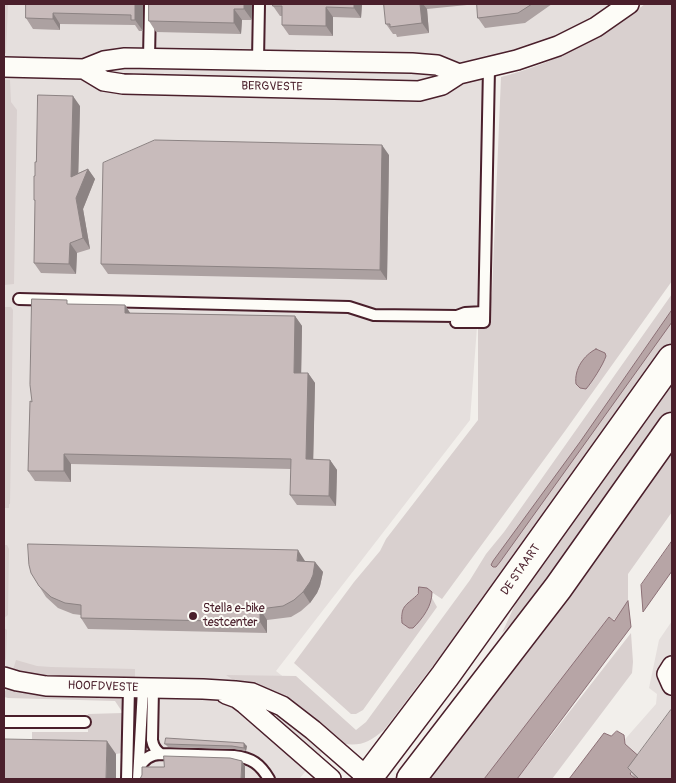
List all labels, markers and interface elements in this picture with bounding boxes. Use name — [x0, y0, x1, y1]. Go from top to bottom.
street label: BERGVESTE — [241, 79, 303, 95]
street label: DE STAART — [498, 542, 544, 598]
place label: Stella e-bike testcenter — [203, 602, 265, 630]
marker: Stella e-bike testcenter — [187, 610, 199, 622]
street label: HOOFDVESTE — [67, 679, 139, 695]

